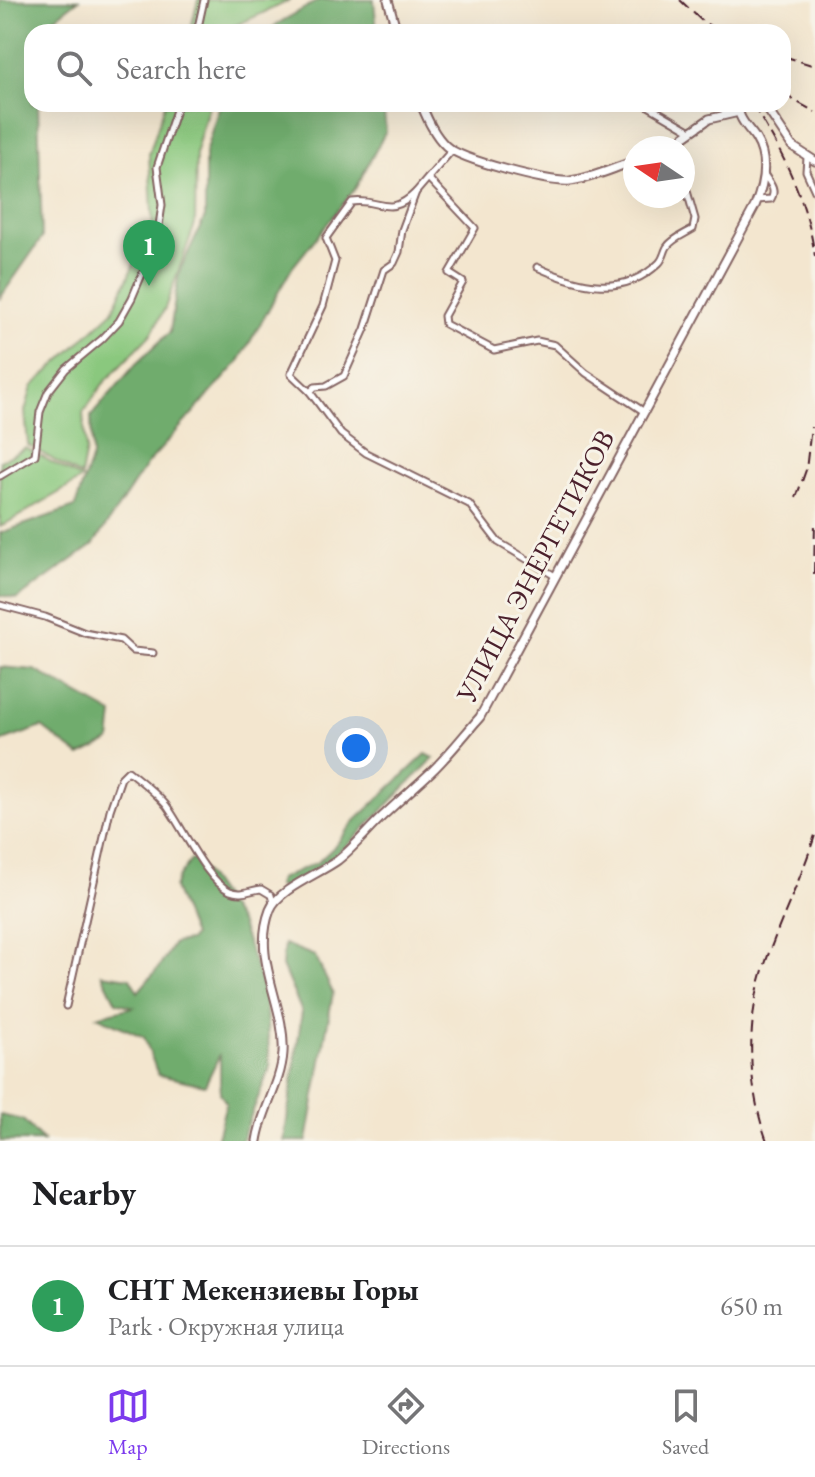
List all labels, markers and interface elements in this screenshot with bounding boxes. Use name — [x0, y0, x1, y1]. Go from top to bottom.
search box — [24, 24, 791, 112]
icon: search — [52, 46, 96, 90]
text: Search here — [116, 49, 246, 88]
north arrow — [623, 136, 695, 208]
pin: 1 — [123, 220, 175, 286]
street label: УЛИЦА ЭНЕРГЕТИКОВ — [447, 423, 622, 709]
your location — [336, 728, 376, 768]
text: Nearby — [32, 1171, 136, 1215]
text: СНТ Мекензиевы Горы — [108, 1270, 419, 1309]
text: 1 — [51, 1289, 65, 1323]
text: 650 m — [720, 1289, 783, 1323]
text: Park · Окружная улица — [108, 1309, 344, 1343]
tab: Map — [106, 1384, 150, 1461]
tab: Directions — [362, 1384, 450, 1461]
tab: Saved — [662, 1384, 709, 1461]

